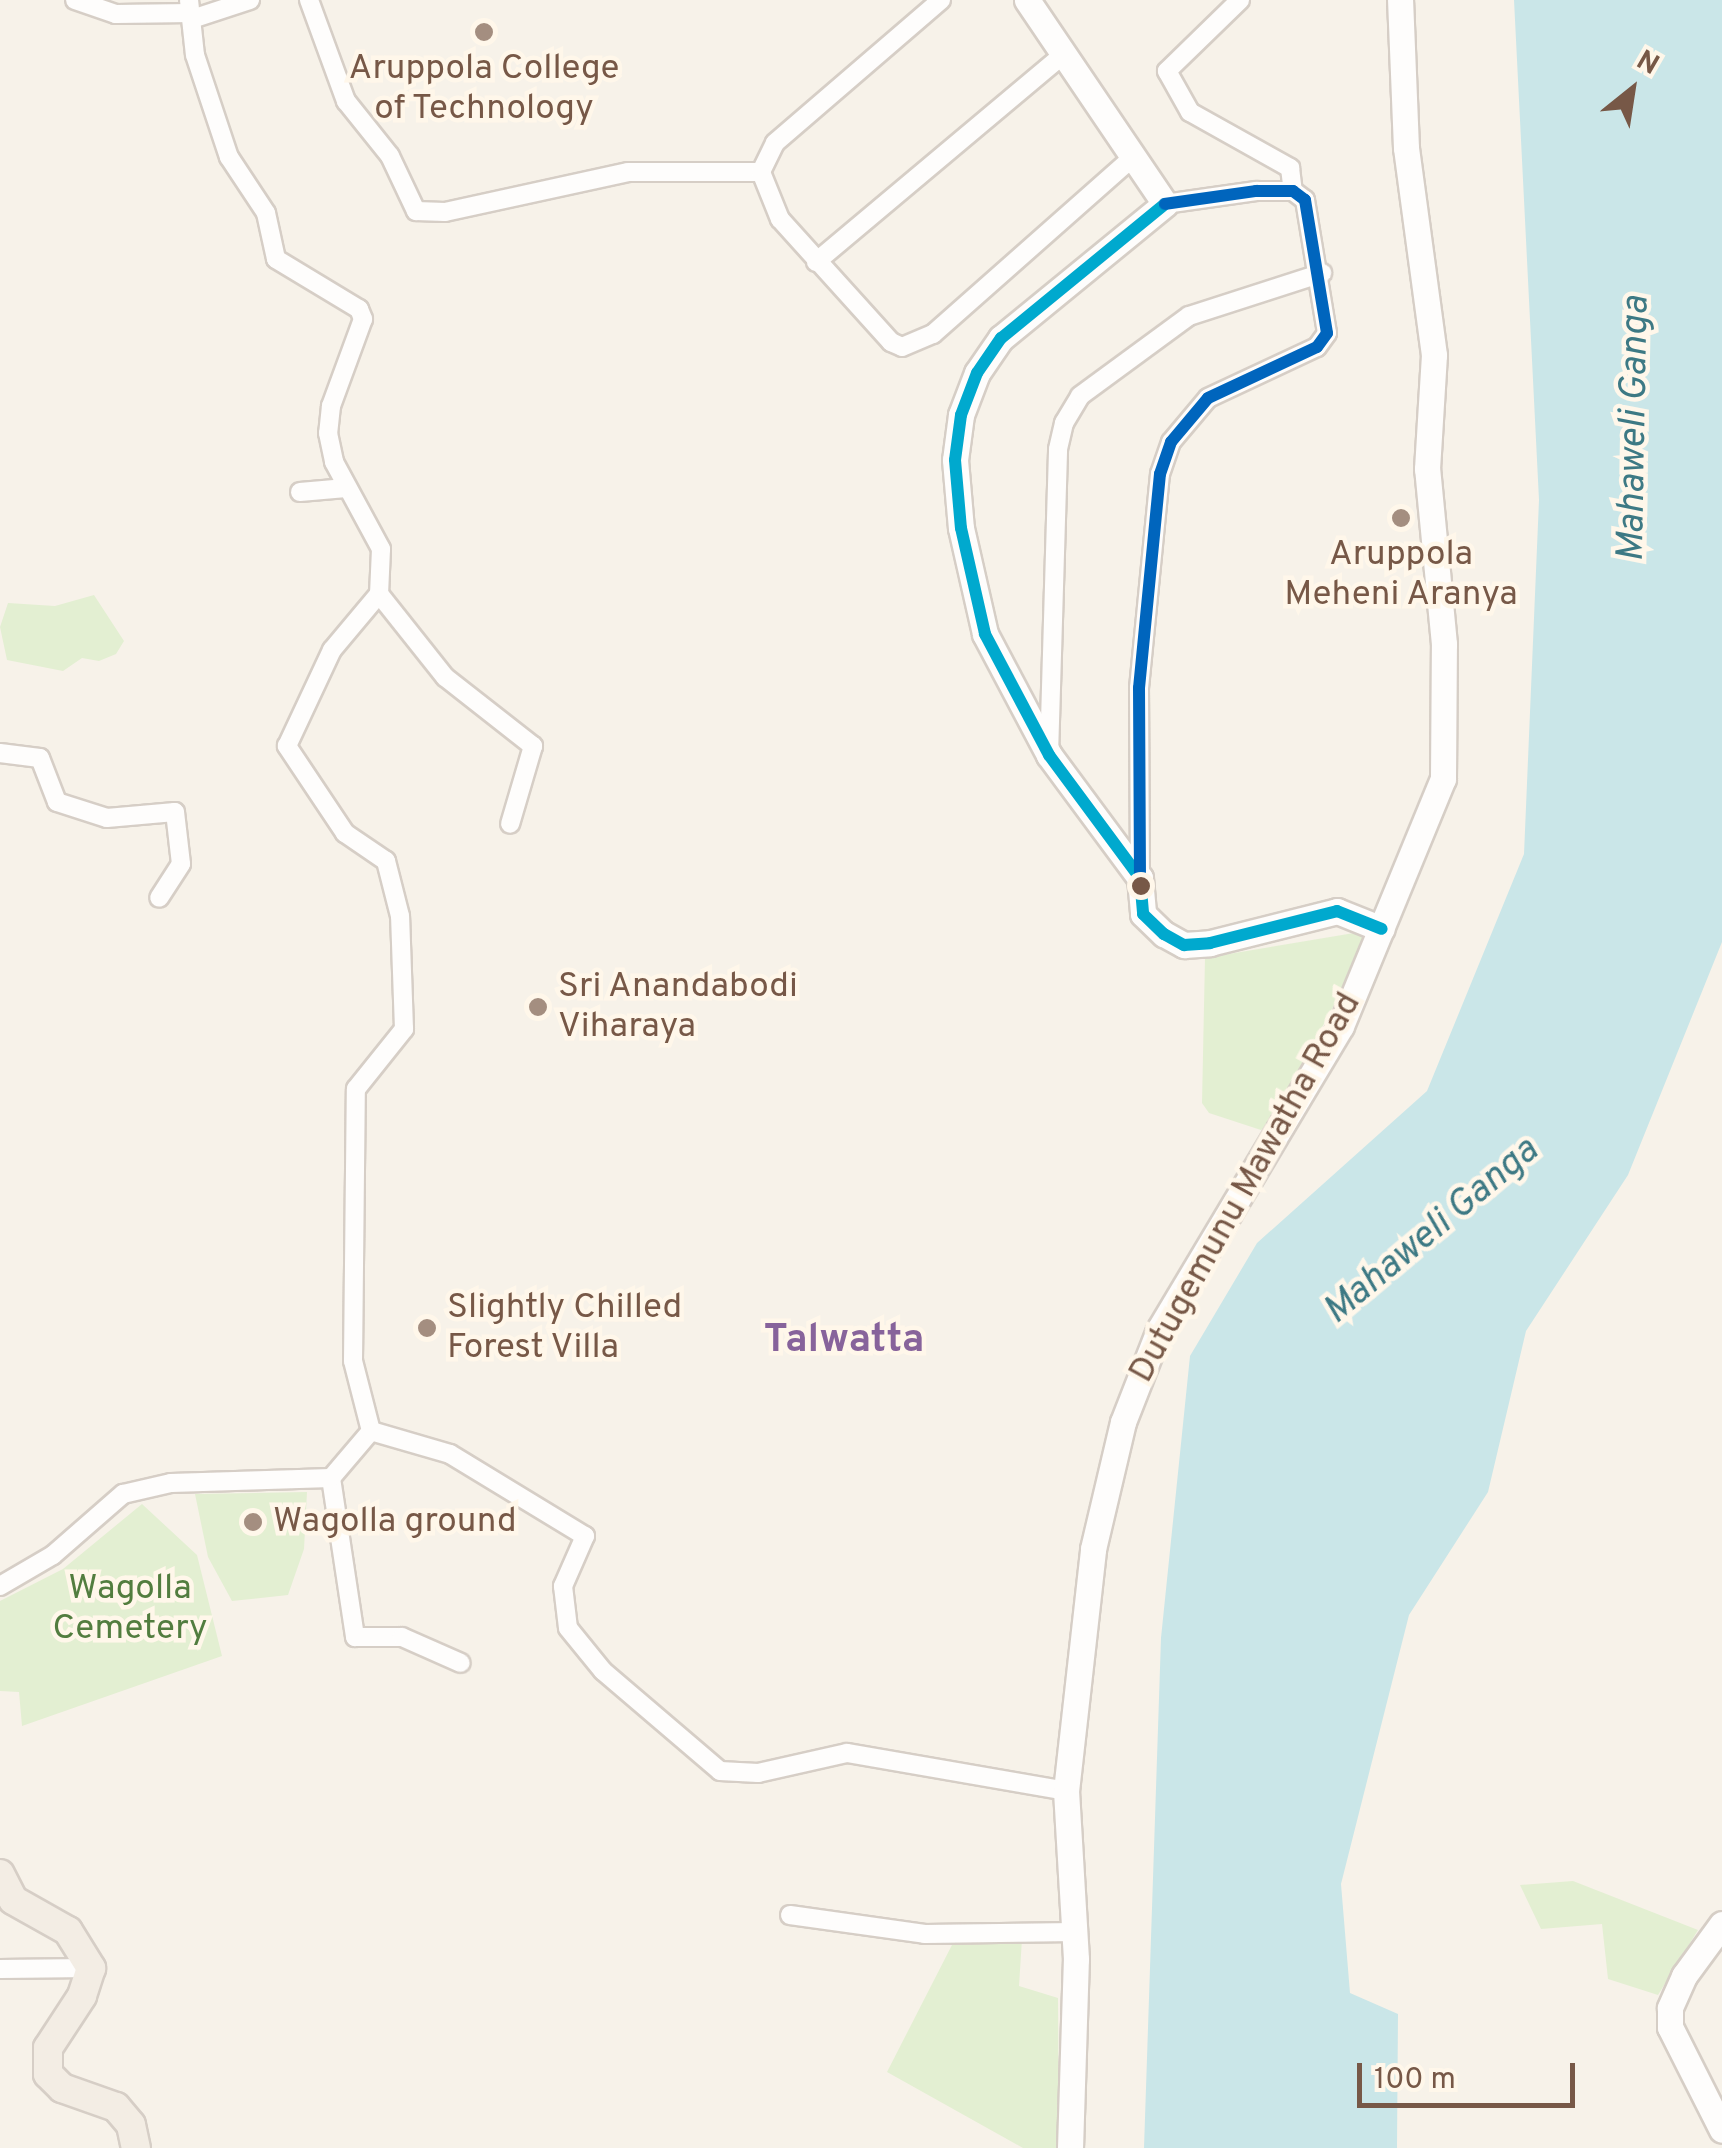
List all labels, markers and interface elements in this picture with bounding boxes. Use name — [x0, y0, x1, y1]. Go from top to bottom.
marker: Aruppola College of Technology — [473, 21, 495, 43]
north arrow — [1582, 40, 1682, 140]
text: N — [1629, 43, 1665, 85]
place label: Aruppola College of Technology — [349, 48, 619, 130]
water label: Mahaweli Ganga — [1610, 295, 1660, 563]
marker: Aruppola Meheni Aranya — [1390, 507, 1412, 529]
place label: Aruppola Meheni Aranya — [1284, 534, 1518, 616]
unlabelled marker — [1131, 876, 1151, 896]
place label: Sri Anandabodi Viharaya — [558, 966, 799, 1048]
street label: Dutugemunu Mawatha Road — [1121, 986, 1371, 1390]
marker: Sri Anandabodi Viharaya — [527, 996, 549, 1018]
water label: Mahaweli Ganga — [1315, 1129, 1549, 1335]
place label: Slightly Chilled Forest Villa — [447, 1287, 682, 1369]
marker: Slightly Chilled Forest Villa — [416, 1317, 438, 1339]
district label: Talwatta — [764, 1317, 924, 1365]
place label: Wagolla ground — [273, 1501, 517, 1543]
marker: Wagolla ground — [242, 1511, 264, 1533]
park label: Wagolla Cemetery — [52, 1568, 208, 1650]
scale bar — [1362, 2043, 1580, 2105]
text: 100 m — [1374, 2062, 1456, 2099]

